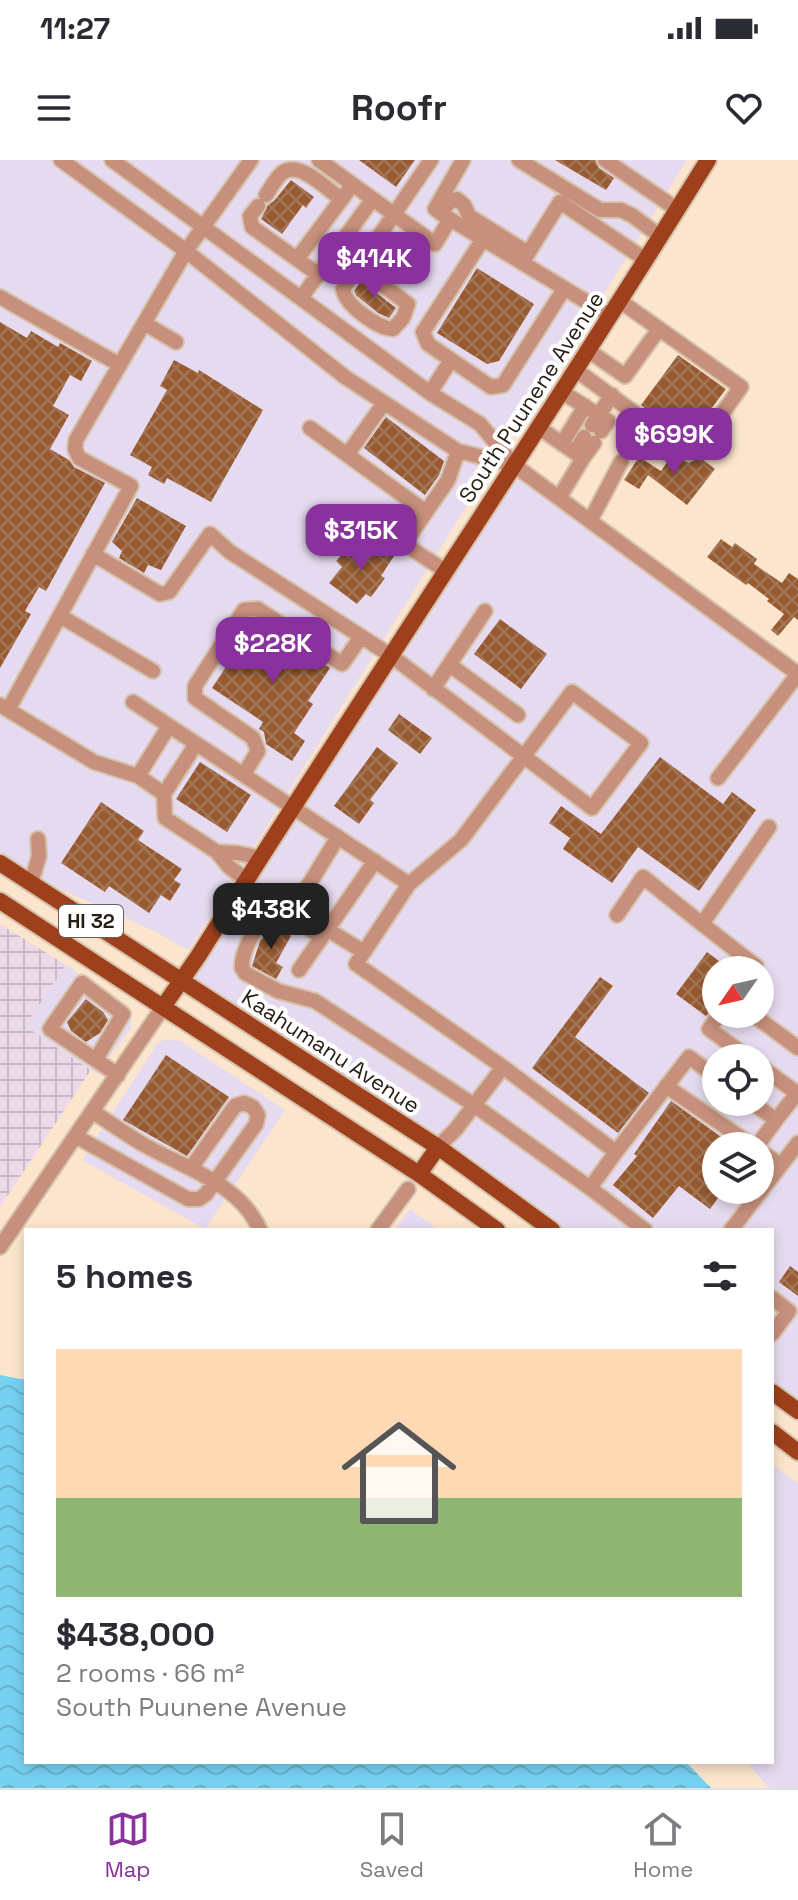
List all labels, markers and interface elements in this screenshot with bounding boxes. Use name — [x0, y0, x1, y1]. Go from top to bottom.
text: 11:27 — [40, 9, 110, 48]
text: Roofr — [351, 85, 447, 131]
icon: menu — [32, 86, 76, 130]
icon: heart — [722, 86, 766, 130]
pin: $414K — [318, 232, 430, 300]
text: $414K — [336, 241, 412, 275]
street label: South Puunene Avenue — [452, 286, 610, 508]
pin: $699K — [618, 408, 730, 476]
text: $699K — [634, 417, 714, 451]
pin: $315K — [305, 504, 417, 572]
text: $315K — [324, 513, 398, 547]
pin: $228K — [217, 617, 329, 685]
text: $228K — [234, 626, 312, 660]
pin: $438K — [215, 883, 327, 951]
text: $438K — [231, 892, 311, 926]
road number: HI 32 — [59, 905, 123, 937]
north arrow — [702, 956, 774, 1028]
map controls — [702, 956, 774, 1204]
street label: Kaahumanu Avenue — [237, 983, 425, 1119]
button: locate — [702, 1044, 774, 1116]
button: layers — [702, 1132, 774, 1204]
icon: filters — [698, 1254, 742, 1298]
text: 5 homes — [56, 1255, 193, 1298]
icon: home — [327, 1401, 471, 1545]
text: $438,000 — [56, 1613, 215, 1656]
text: 2 rooms · 66 m² — [56, 1656, 245, 1690]
text: South Puunene Avenue — [56, 1690, 347, 1724]
tab: Map — [105, 1807, 151, 1883]
tab: Saved — [360, 1807, 424, 1883]
tab: Home — [633, 1807, 693, 1883]

